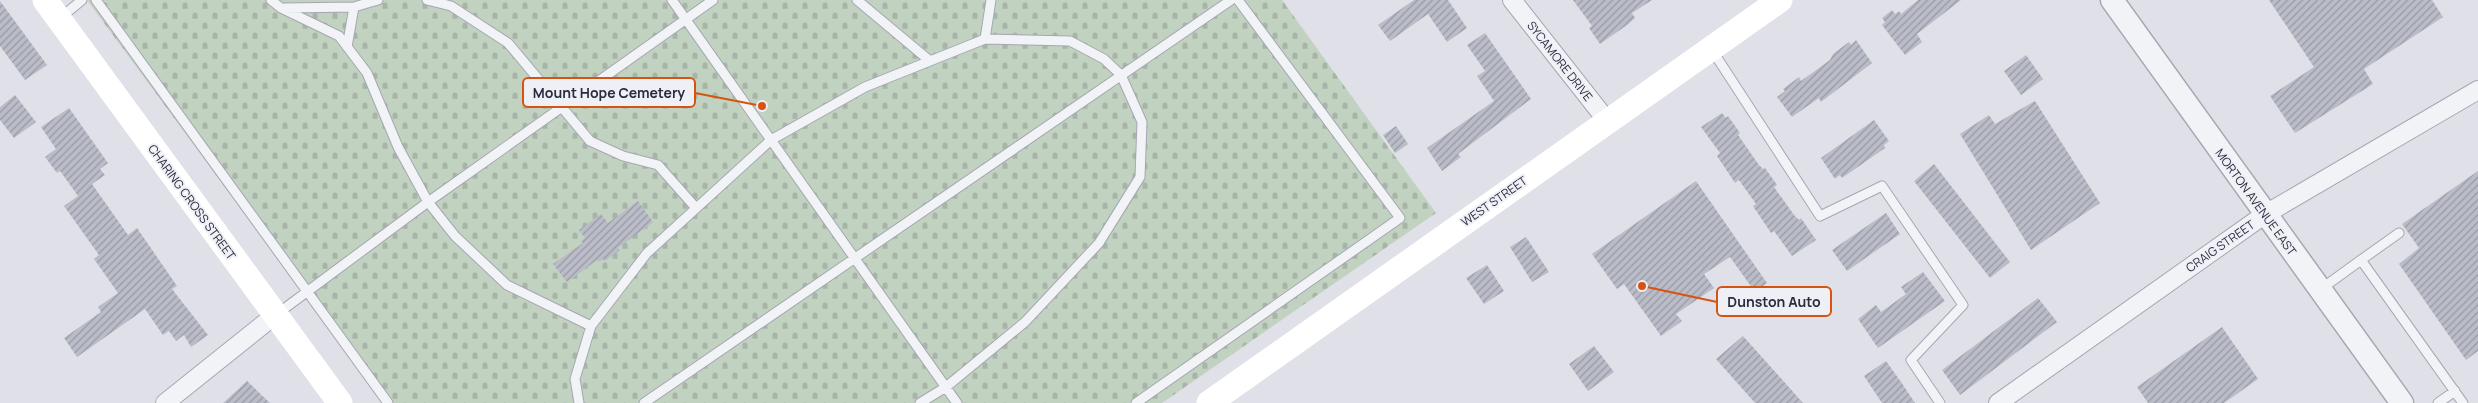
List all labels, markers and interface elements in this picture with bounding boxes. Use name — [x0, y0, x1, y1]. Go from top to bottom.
street label: SYCAMORE DRIVE — [1523, 17, 1597, 105]
callout: Mount Hope Cemetery — [523, 78, 695, 107]
text: Mount Hope Cemetery — [533, 83, 685, 102]
street label: CHARING CROSS STREET — [144, 141, 240, 264]
street label: MORTON AVENUE EAST — [2211, 145, 2301, 260]
street label: WEST STREET — [1457, 171, 1531, 230]
street label: CRAIG STREET — [2182, 216, 2258, 276]
callout: Dunston Auto — [1717, 287, 1831, 316]
text: Dunston Auto — [1727, 292, 1821, 311]

